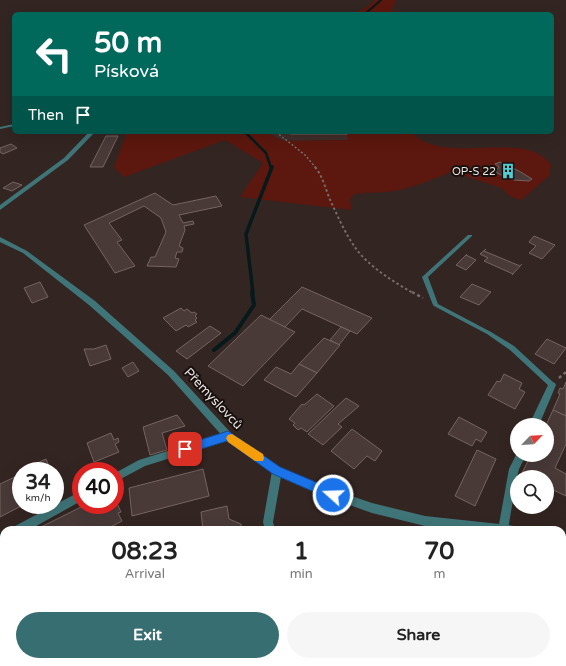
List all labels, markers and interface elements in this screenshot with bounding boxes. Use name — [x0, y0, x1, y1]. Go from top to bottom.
text: 50 m — [94, 26, 162, 60]
icon: left — [28, 28, 80, 80]
text: Písková — [94, 60, 159, 82]
icon: arrive — [72, 104, 94, 126]
text: Then — [28, 106, 64, 124]
building icon: OP-S 22 — [499, 162, 517, 180]
place label: OP-S 22 — [452, 165, 496, 178]
street label: Přemyslovců — [181, 365, 246, 433]
north arrow — [510, 418, 554, 462]
map controls — [510, 418, 554, 514]
pin — [168, 432, 202, 466]
icon: arrive — [174, 438, 196, 460]
speed limit sign: 40 — [72, 462, 124, 514]
button: search — [510, 470, 554, 514]
text: 34 — [25, 471, 51, 495]
position arrow — [312, 474, 354, 516]
text: km/h — [25, 492, 51, 504]
text: 08:23 — [112, 537, 178, 566]
text: 1 — [294, 537, 309, 566]
text: 70 — [424, 537, 454, 566]
text: Arrival — [125, 566, 165, 582]
text: min — [290, 566, 313, 582]
text: m — [433, 566, 445, 582]
button: Exit — [16, 612, 279, 658]
button: Share — [287, 612, 550, 658]

